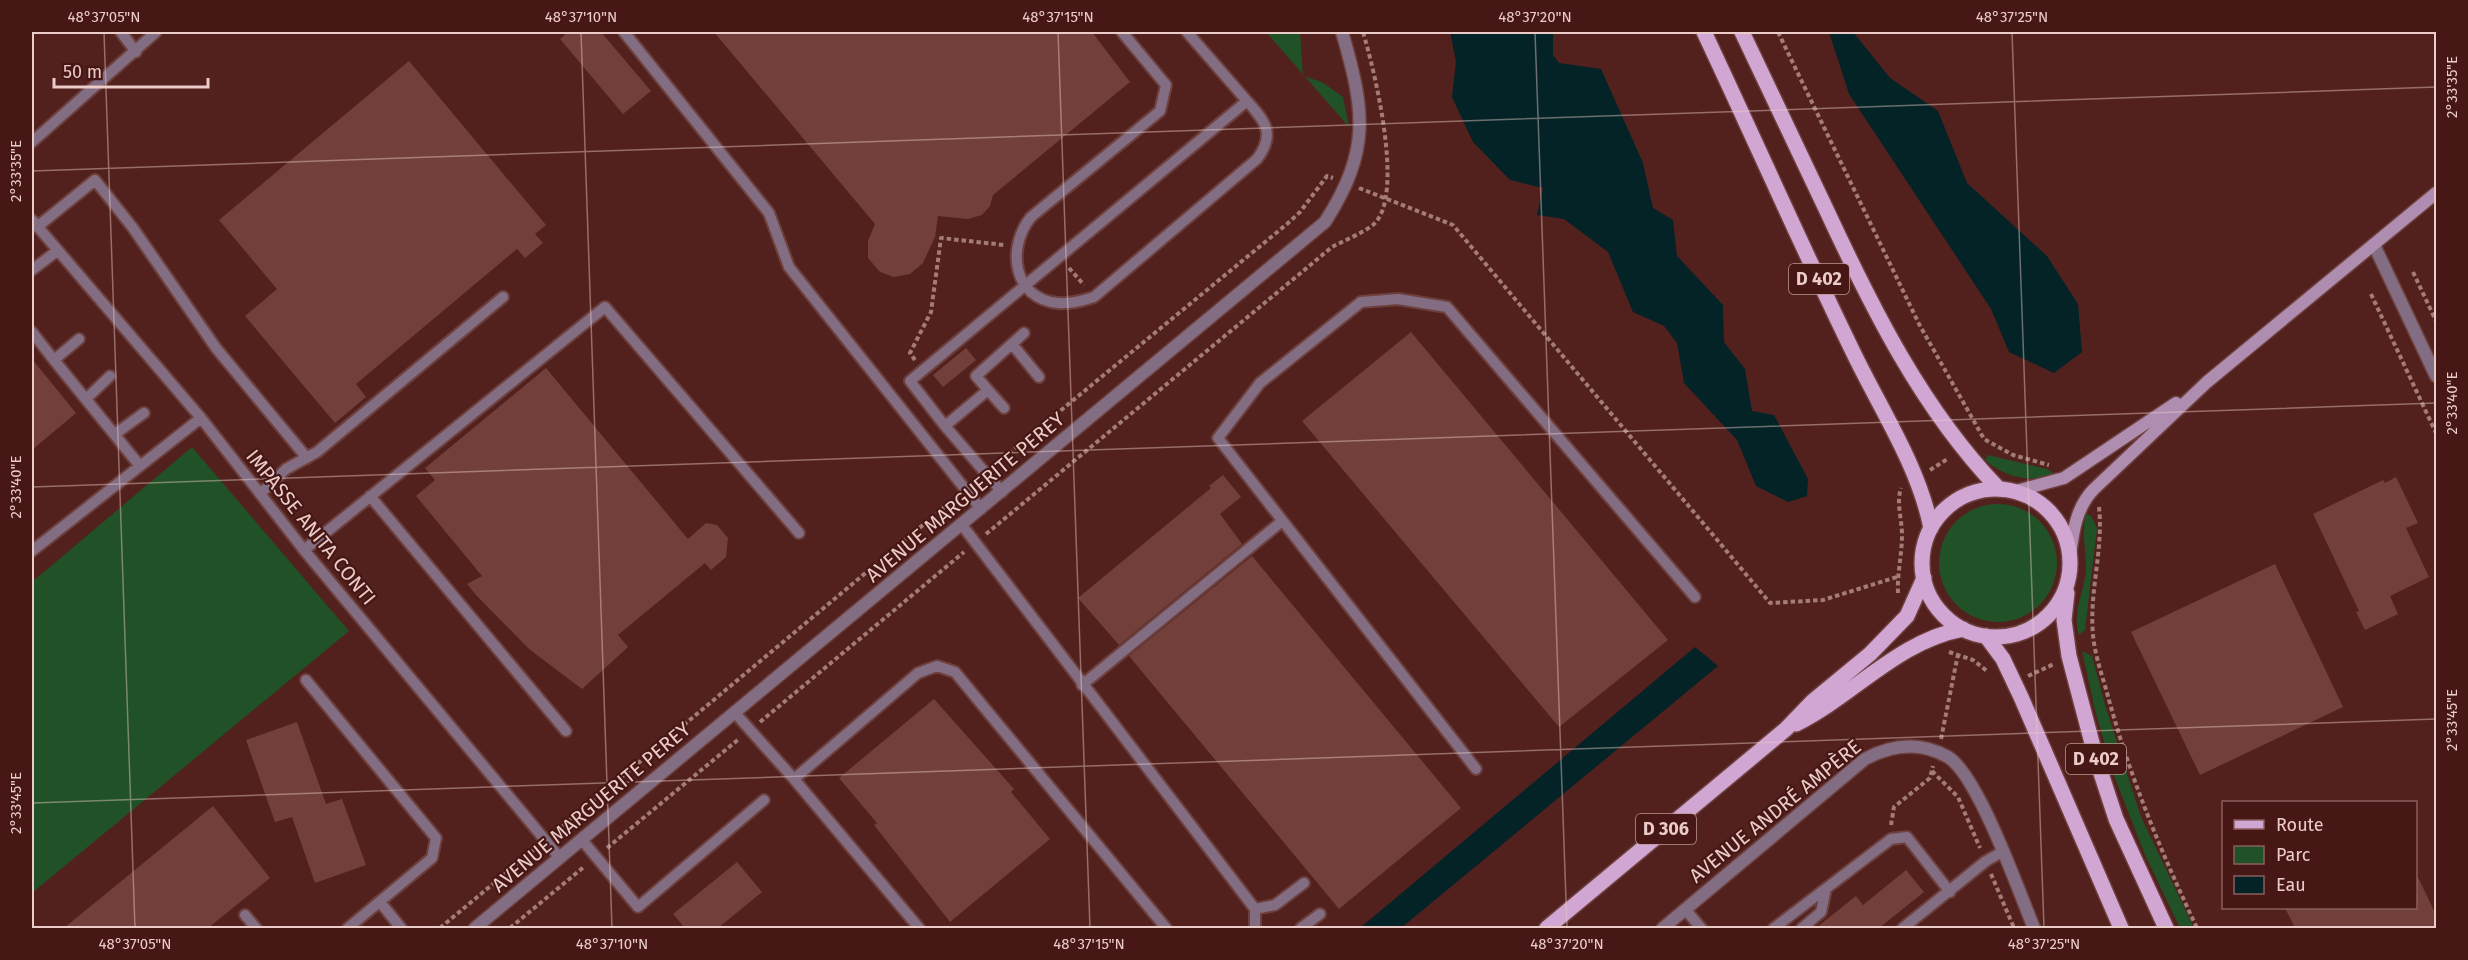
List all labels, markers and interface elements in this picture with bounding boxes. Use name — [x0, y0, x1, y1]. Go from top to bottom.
text: 48°37'05"N — [67, 8, 141, 26]
text: 48°37'10"N — [545, 8, 617, 26]
text: 48°37'15"N — [1022, 8, 1094, 26]
text: 48°37'20"N — [1498, 8, 1572, 26]
text: 48°37'25"N — [1976, 8, 2048, 26]
scale bar — [54, 51, 208, 89]
text: 2°33'35"E — [2443, 56, 2461, 118]
text: 50 m — [63, 61, 102, 83]
text: 2°33'35"E — [7, 140, 25, 202]
road number: D 402 — [1789, 264, 1849, 294]
text: 2°33'40"E — [2443, 371, 2461, 435]
street label: AVENUE MARGUERITE PEREY — [861, 407, 1069, 587]
street label: IMPASSE ANITA CONTI — [241, 445, 381, 609]
text: 2°33'40"E — [7, 455, 25, 519]
text: 2°33'45"E — [2443, 689, 2461, 751]
street label: AVENUE MARGUERITE PEREY — [487, 717, 695, 897]
street label: AVENUE ANDRÉ AMPÈRE — [1684, 734, 1866, 888]
road number: D 402 — [2066, 744, 2126, 774]
text: 2°33'45"E — [7, 772, 25, 834]
legend — [2222, 801, 2417, 909]
road number: D 306 — [1636, 814, 1696, 844]
text: Route — [2276, 814, 2324, 836]
text: Parc — [2276, 844, 2311, 866]
text: Eau — [2276, 874, 2306, 896]
text: 48°37'05"N — [98, 935, 172, 953]
text: 48°37'10"N — [576, 935, 648, 953]
text: 48°37'15"N — [1053, 935, 1125, 953]
text: 48°37'20"N — [1530, 935, 1604, 953]
text: 48°37'25"N — [2008, 935, 2080, 953]

